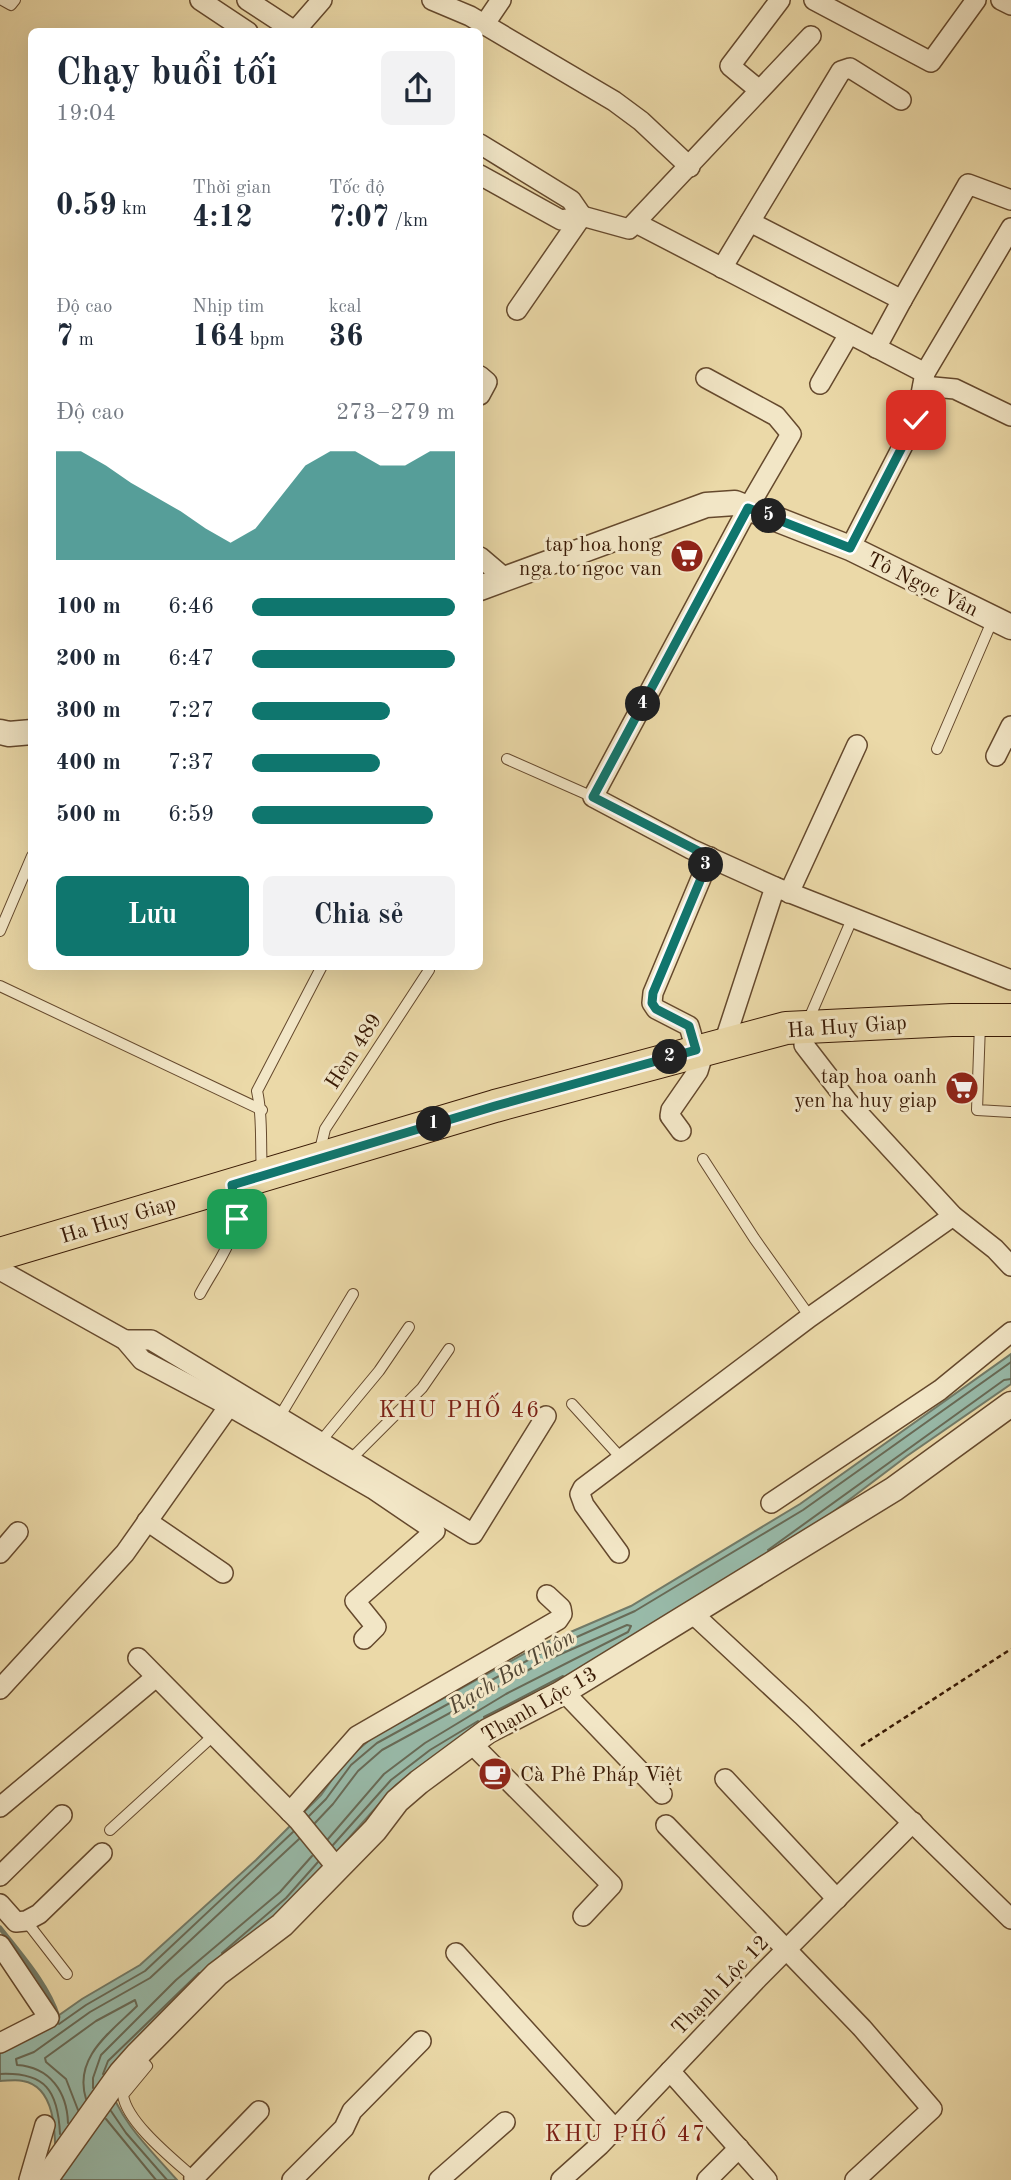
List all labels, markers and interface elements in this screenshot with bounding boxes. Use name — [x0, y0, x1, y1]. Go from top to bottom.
button: share — [381, 51, 455, 125]
text: Chạy buổi tối — [56, 55, 277, 93]
text: 19:04 — [56, 102, 116, 125]
text: Thời gian — [192, 179, 271, 198]
text: Tốc độ — [329, 179, 385, 198]
text: 0.59 — [56, 191, 117, 221]
text: km — [117, 200, 147, 219]
text: 4:12 — [192, 203, 253, 233]
text: 7:07 — [329, 203, 389, 233]
text: /km — [389, 212, 428, 231]
text: Độ cao — [56, 298, 112, 317]
text: Nhịp tim — [192, 298, 264, 317]
text: kcal — [329, 298, 361, 317]
text: 7 — [56, 322, 73, 352]
text: 164 — [192, 322, 245, 352]
text: 36 — [329, 322, 363, 352]
text: m — [73, 331, 94, 350]
text: bpm — [245, 331, 285, 350]
pin — [886, 390, 946, 450]
text: Độ cao — [56, 401, 124, 424]
text: 273–279 m — [336, 401, 455, 424]
icon: check — [897, 401, 935, 439]
pin: 5 — [752, 498, 786, 534]
text: 5 — [763, 506, 774, 525]
place label: tap hoa hong nga to ngoc van — [519, 535, 663, 580]
supermarket icon: tap hoa hong nga to ngoc van — [668, 537, 706, 575]
street label: Tô Ngọc Vân — [863, 549, 981, 621]
text: 100 m — [56, 595, 121, 618]
text: 6:46 — [168, 595, 214, 618]
text: 200 m — [56, 647, 121, 670]
text: 6:47 — [168, 647, 214, 670]
pin: 4 — [626, 686, 660, 722]
text: 4 — [637, 694, 648, 713]
text: 300 m — [56, 699, 121, 722]
text: 7:27 — [168, 699, 214, 722]
text: 400 m — [56, 751, 121, 774]
text: 7:37 — [168, 751, 214, 774]
text: 500 m — [56, 803, 121, 826]
text: 6:59 — [168, 803, 214, 826]
pin: 3 — [688, 848, 724, 882]
text: 3 — [700, 855, 711, 874]
button: Lưu — [56, 876, 249, 956]
button: Chia sẻ — [263, 876, 455, 956]
street label: Hèm 489 — [322, 1010, 386, 1093]
street label: Ha Huy Giap — [787, 1013, 908, 1042]
pin: 2 — [652, 1040, 688, 1074]
text: 2 — [664, 1047, 675, 1066]
place label: tap hoa oanh yen ha huy giap — [794, 1067, 937, 1112]
supermarket icon: tap hoa oanh yen ha huy giap — [943, 1069, 981, 1107]
pin: 1 — [416, 1106, 452, 1142]
text: 1 — [428, 1114, 439, 1133]
pin — [207, 1189, 267, 1249]
street label: Ha Huy Giap — [58, 1193, 179, 1248]
icon: arrive — [218, 1200, 256, 1238]
district label: KHU PHỐ 46 — [379, 1392, 541, 1422]
water label: Rạch Ba Thôn — [444, 1626, 579, 1719]
street label: Thạnh Lộc 13 — [478, 1664, 601, 1747]
cafe icon: Cà Phê Pháp Việt — [476, 1755, 514, 1793]
place label: Cà Phê Pháp Việt — [520, 1765, 682, 1786]
street label: Thạnh Lộc 12 — [669, 1932, 774, 2040]
district label: KHU PHỐ 47 — [545, 2116, 707, 2146]

